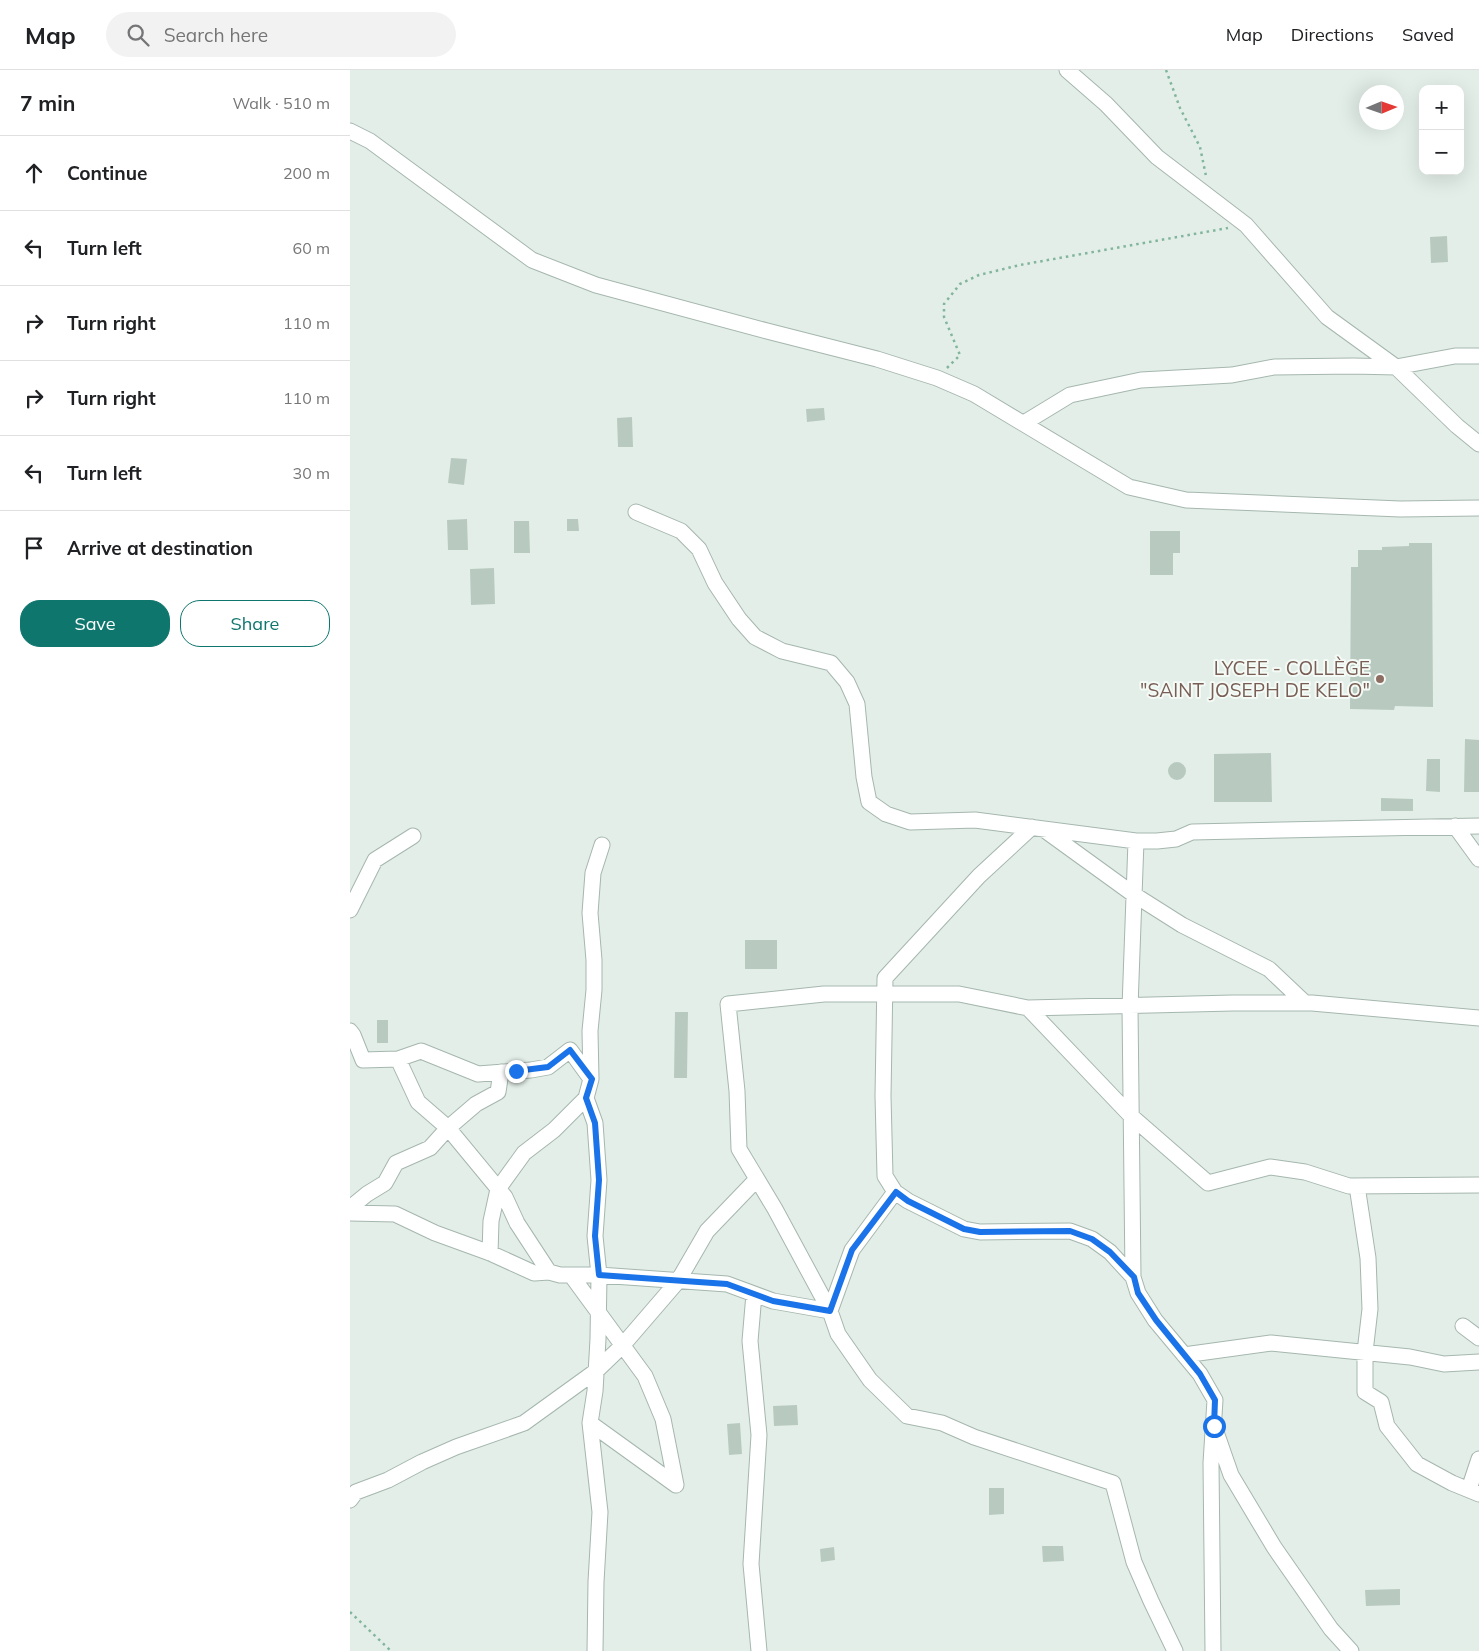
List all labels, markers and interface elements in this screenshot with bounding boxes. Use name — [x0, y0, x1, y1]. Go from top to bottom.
search box — [106, 12, 456, 57]
text: Map — [25, 20, 76, 50]
icon: search — [124, 21, 152, 49]
text: Search here — [164, 23, 268, 47]
text: Map — [1226, 23, 1263, 46]
text: Directions — [1291, 23, 1374, 46]
text: Saved — [1402, 23, 1454, 46]
north arrow — [1359, 85, 1404, 130]
map controls — [1419, 85, 1464, 175]
button: + — [1419, 85, 1464, 130]
text: 7 min — [20, 90, 75, 116]
text: Walk · 510 m — [232, 93, 330, 113]
button: − — [1419, 130, 1464, 175]
icon: ahead — [20, 159, 48, 187]
text: Continue — [67, 161, 147, 185]
text: 200 m — [283, 163, 330, 183]
icon: left — [20, 234, 48, 262]
text: Turn left — [67, 236, 142, 260]
text: 60 m — [293, 238, 330, 258]
icon: right — [20, 309, 48, 337]
text: Turn right — [67, 311, 156, 335]
text: 110 m — [283, 313, 330, 333]
icon: right — [20, 384, 48, 412]
text: Turn right — [67, 386, 156, 410]
text: 110 m — [283, 388, 330, 408]
icon: left — [20, 459, 48, 487]
text: Turn left — [67, 461, 142, 485]
text: 30 m — [293, 463, 330, 483]
icon: arrive — [20, 534, 48, 562]
text: Arrive at destination — [67, 536, 253, 560]
button: Save — [20, 600, 170, 647]
button: Share — [180, 600, 330, 647]
place label: LYCEE - COLLÈGE "SAINT JOSEPH DE KELO" — [1140, 656, 1370, 702]
marker: LYCEE - COLLÈGE "SAINT JOSEPH DE KELO" — [1374, 673, 1386, 685]
route end — [505, 1060, 528, 1083]
route start — [1203, 1415, 1226, 1438]

